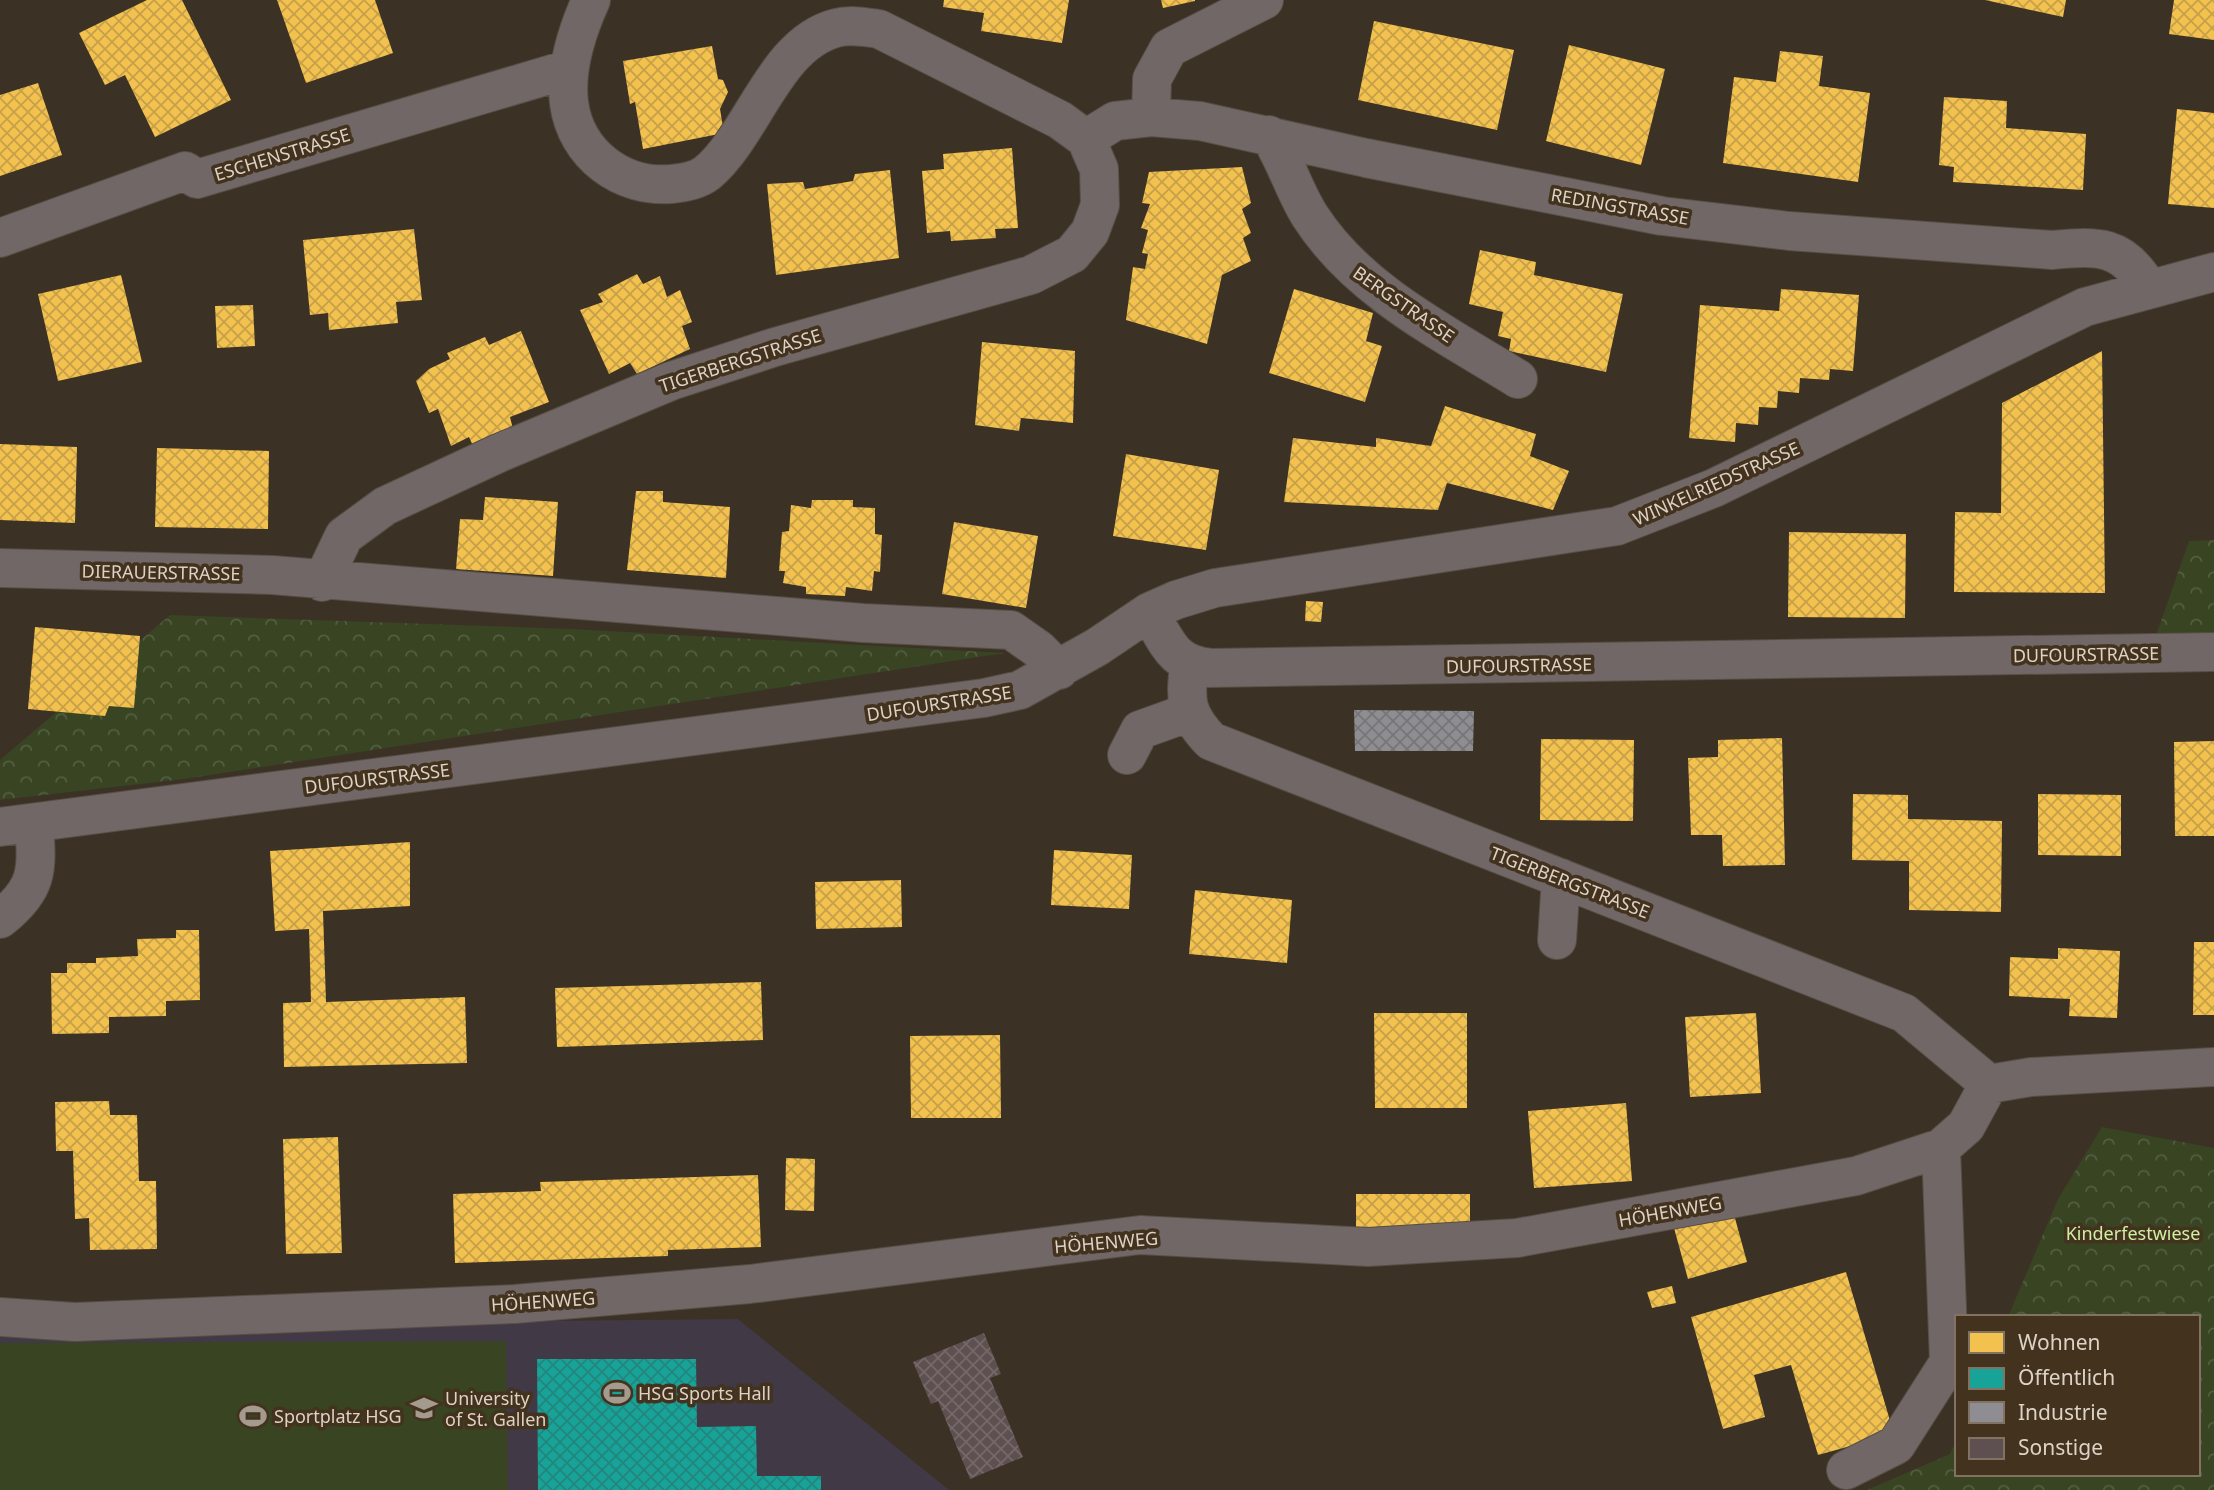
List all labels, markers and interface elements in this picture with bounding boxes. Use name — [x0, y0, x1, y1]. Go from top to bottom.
street label: ESCHENSTRASSE — [211, 122, 353, 186]
street label: REDINGSTRASSE — [1549, 182, 1691, 230]
street label: BERGSTRASSE — [1349, 260, 1459, 348]
street label: TIGERBERGSTRASSE — [656, 323, 824, 397]
street label: WINKELRIEDSTRASSE — [1629, 435, 1803, 531]
street label: DIERAUERSTRASSE — [81, 559, 241, 585]
street label: DUFOURSTRASSE — [2013, 641, 2159, 667]
street label: DUFOURSTRASSE — [1446, 652, 1592, 678]
street label: DUFOURSTRASSE — [865, 680, 1013, 726]
street label: DUFOURSTRASSE — [303, 757, 451, 799]
street label: TIGERBERGSTRASSE — [1487, 841, 1653, 923]
street label: HÖHENWEG — [1617, 1190, 1723, 1232]
park label: Kinderfestwiese — [2066, 1221, 2200, 1245]
street label: HÖHENWEG — [1053, 1226, 1159, 1258]
street label: HÖHENWEG — [490, 1285, 596, 1317]
legend — [1955, 1315, 2200, 1476]
text: Wohnen — [2018, 1328, 2101, 1356]
text: Öffentlich — [2018, 1363, 2115, 1391]
sports icon: HSG Sports Hall — [602, 1378, 632, 1408]
place label: HSG Sports Hall — [638, 1381, 771, 1405]
place label: University of St. Gallen — [445, 1386, 546, 1431]
school or university icon: University of St. Gallen — [409, 1393, 439, 1423]
text: Industrie — [2018, 1398, 2108, 1426]
sports icon: Sportplatz HSG — [238, 1401, 268, 1431]
place label: Sportplatz HSG — [274, 1404, 402, 1428]
text: Sonstige — [2018, 1433, 2103, 1461]

